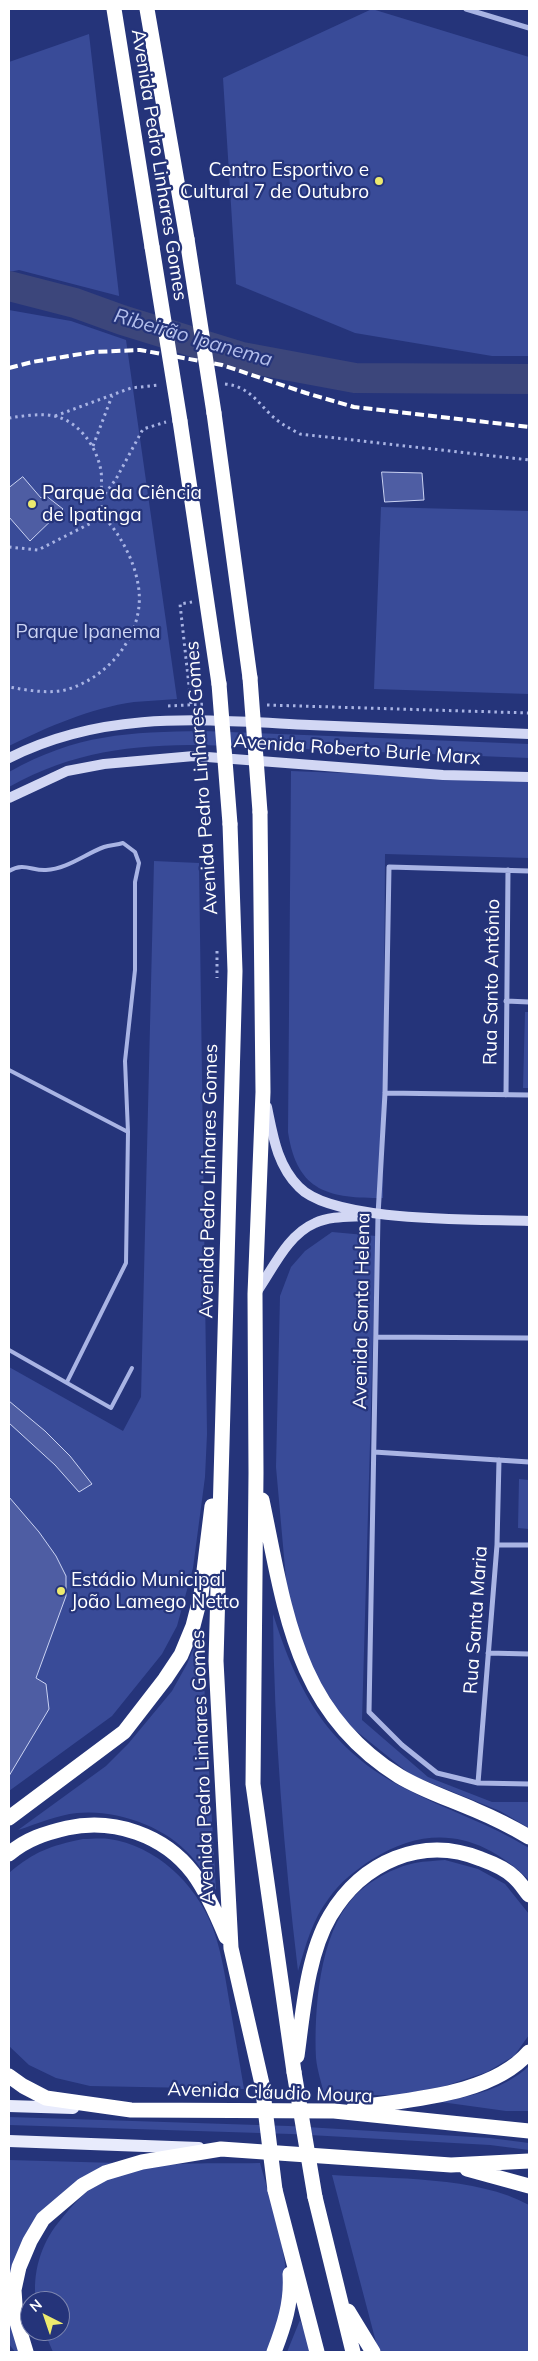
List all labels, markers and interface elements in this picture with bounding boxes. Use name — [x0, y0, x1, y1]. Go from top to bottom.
street label: Avenida Pedro Linhares Gomes — [126, 28, 192, 302]
place label: Centro Esportivo e Cultural 7 de Outubro — [180, 159, 369, 203]
marker: Centro Esportivo e Cultural 7 de Outubro — [373, 175, 385, 187]
water label: Ribeirão Ipanema — [111, 304, 275, 372]
place label: Parque da Ciência de Ipatinga — [42, 482, 202, 526]
marker: Parque da Ciência de Ipatinga — [26, 498, 38, 510]
park label: Parque Ipanema — [15, 621, 161, 643]
street label: Avenida Pedro Linhares Gomes — [181, 640, 223, 916]
street label: Avenida Roberto Burle Marx — [233, 730, 481, 770]
street label: Rua Santo Antônio — [479, 899, 505, 1065]
street label: Avenida Pedro Linhares Gomes — [195, 1043, 223, 1319]
street label: Avenida Santa Helena — [349, 1212, 375, 1410]
street label: Rua Santa Maria — [459, 1545, 493, 1695]
place label: Estádio Municipal João Lamego Netto — [71, 1569, 240, 1613]
marker: Estádio Municipal João Lamego Netto — [55, 1585, 67, 1597]
street label: Avenida Pedro Linhares Gomes — [187, 1629, 219, 1905]
street label: Avenida Cláudio Moura — [167, 2078, 373, 2108]
north arrow — [20, 2291, 70, 2341]
text: N — [26, 2295, 46, 2316]

